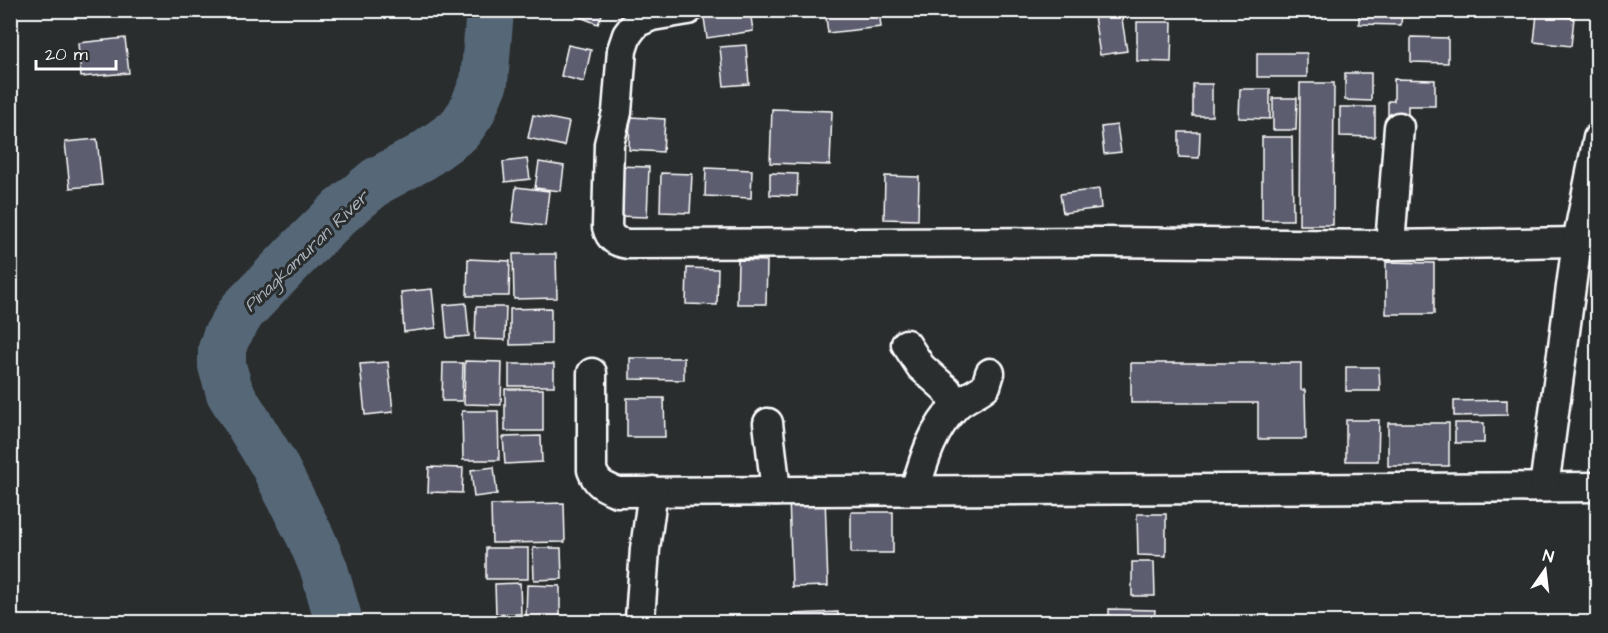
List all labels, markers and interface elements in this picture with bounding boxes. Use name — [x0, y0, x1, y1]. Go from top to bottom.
scale bar — [36, 33, 116, 71]
text: 20 m — [45, 42, 88, 67]
water label: Pinagkamuran River — [238, 184, 377, 318]
north arrow — [1515, 540, 1575, 600]
text: N — [1541, 545, 1556, 568]

